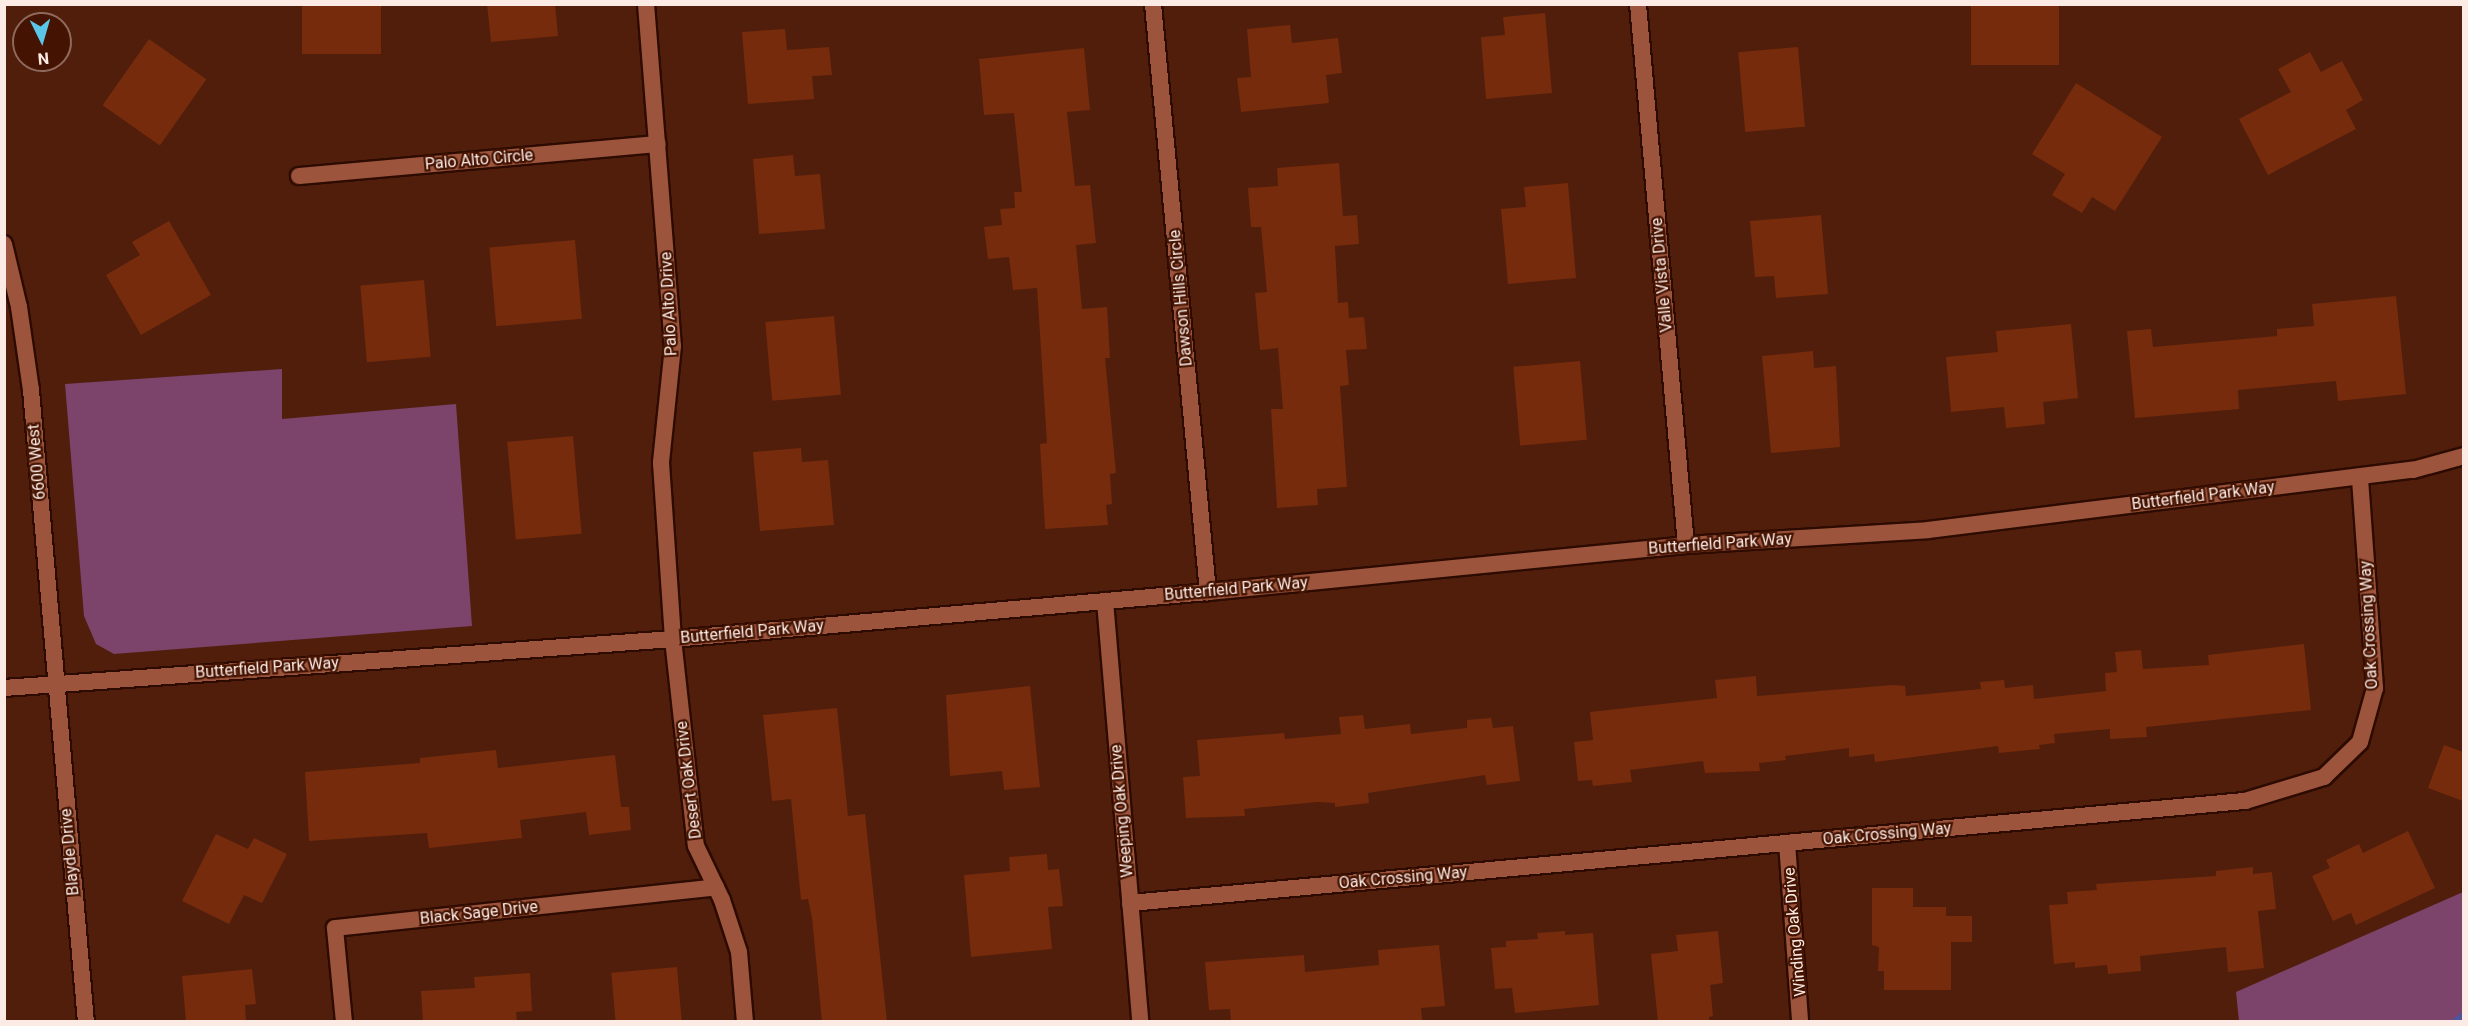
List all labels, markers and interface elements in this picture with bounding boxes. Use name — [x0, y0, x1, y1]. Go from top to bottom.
north arrow — [12, 12, 72, 72]
text: N — [37, 48, 50, 68]
street label: Palo Alto Circle — [424, 146, 534, 174]
street label: Valle Vista Drive — [1647, 217, 1677, 333]
street label: Dawson Hills Circle — [1165, 229, 1197, 367]
street label: Palo Alto Drive — [657, 251, 681, 357]
street label: 6600 West — [24, 423, 50, 501]
street label: Butterfield Park Way — [2131, 478, 2275, 514]
street label: Butterfield Park Way — [1648, 529, 1792, 559]
street label: Oak Crossing Way — [2356, 560, 2382, 690]
street label: Butterfield Park Way — [1164, 573, 1308, 605]
street label: Butterfield Park Way — [680, 616, 824, 648]
street label: Butterfield Park Way — [195, 653, 339, 683]
street label: Desert Oak Drive — [672, 720, 706, 840]
street label: Weeping Oak Drive — [1107, 744, 1137, 878]
street label: Blayde Drive — [57, 808, 83, 896]
street label: Oak Crossing Way — [1822, 819, 1952, 849]
street label: Oak Crossing Way — [1338, 863, 1468, 893]
street label: Winding Oak Drive — [1780, 867, 1810, 997]
street label: Black Sage Drive — [419, 897, 539, 929]

